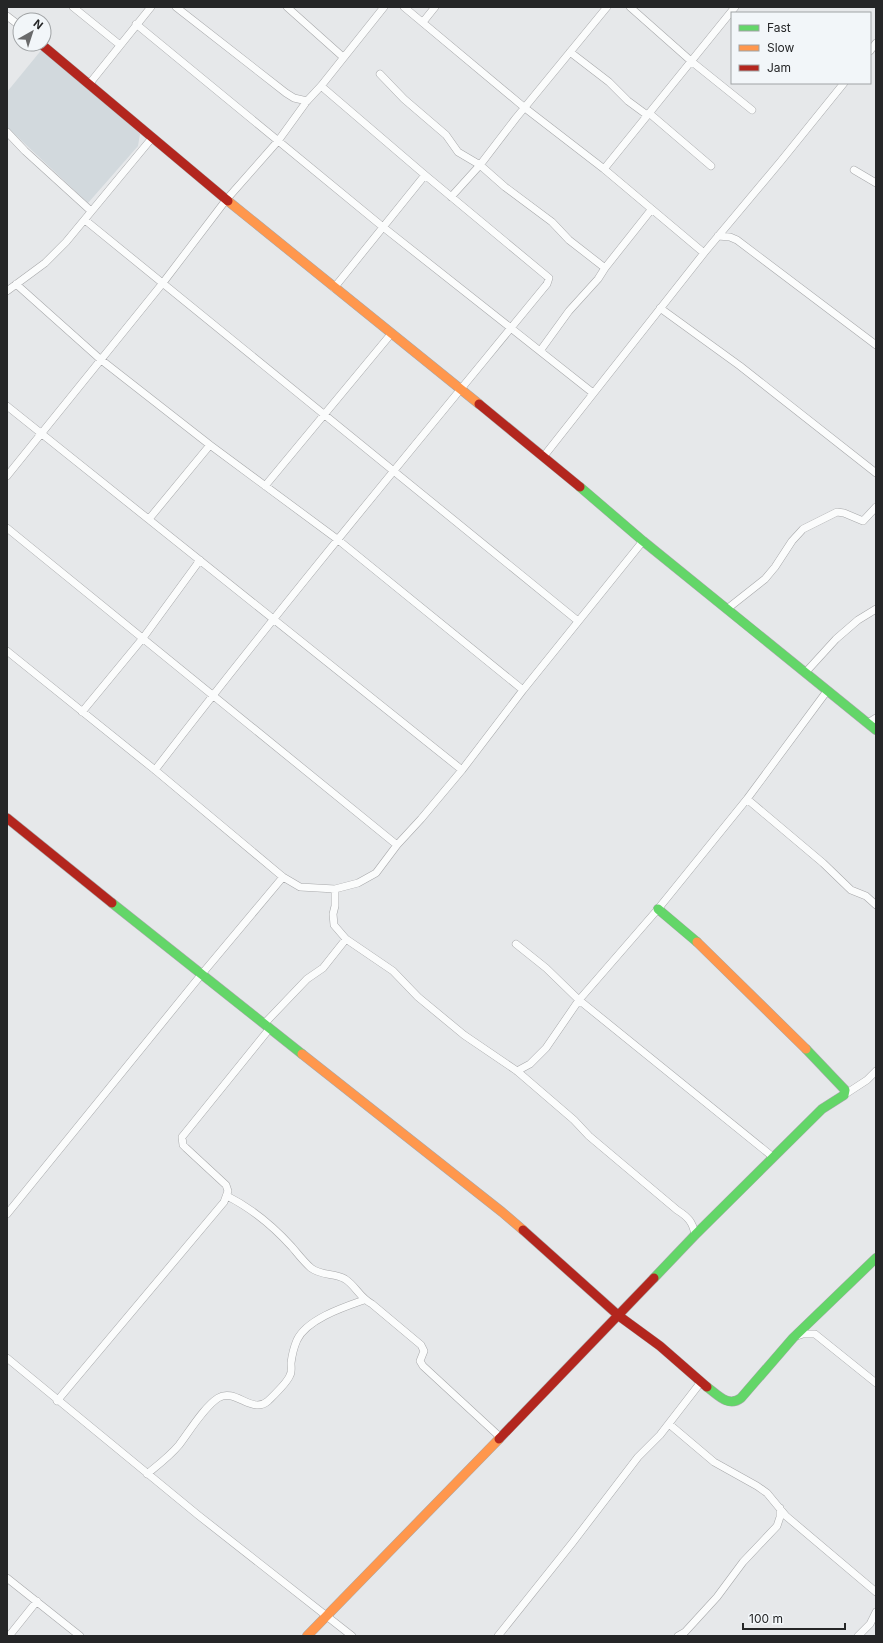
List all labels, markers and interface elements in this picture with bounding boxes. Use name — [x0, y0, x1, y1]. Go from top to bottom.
north arrow — [12, 12, 52, 52]
legend — [731, 12, 871, 84]
text: N — [31, 16, 46, 32]
text: Fast — [767, 20, 791, 35]
text: Slow — [767, 40, 795, 55]
text: Jam — [767, 60, 791, 75]
scale bar — [743, 1605, 845, 1631]
text: 100 m — [749, 1611, 783, 1626]

